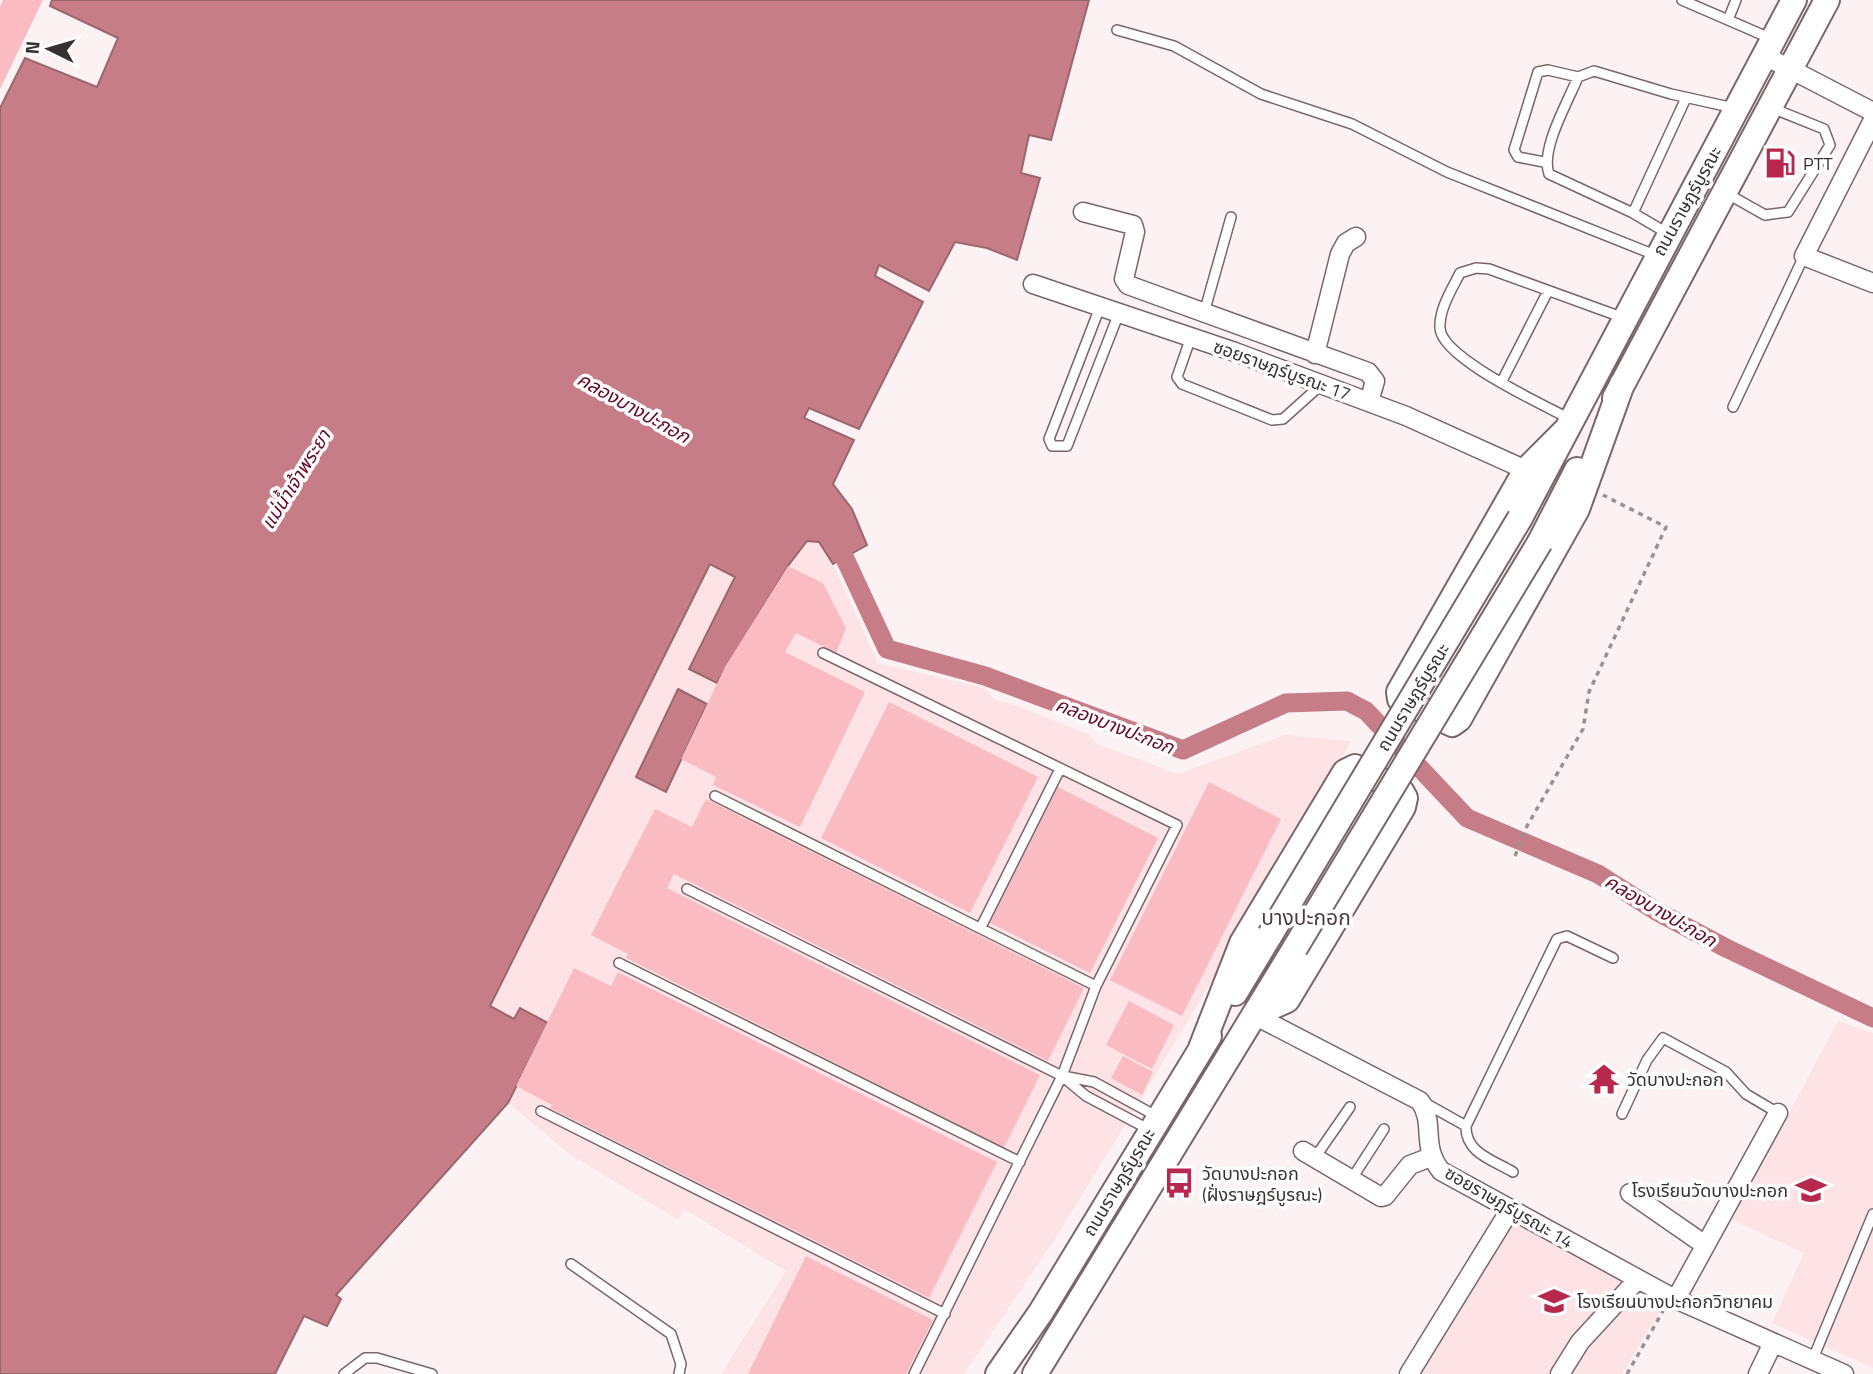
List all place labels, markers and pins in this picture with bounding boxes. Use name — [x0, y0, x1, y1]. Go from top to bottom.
fuel station icon: PTT — [1763, 146, 1797, 180]
place label: PTT — [1803, 150, 1833, 177]
temple icon: วัดบางปะกอก — [1587, 1062, 1621, 1096]
place label: วัดบางปะกอก — [1627, 1066, 1724, 1093]
place label: วัดบางปะกอก (ฝั่งราษฎร์บูรณะ) — [1202, 1160, 1322, 1208]
bus stop icon: วัดบางปะกอก (ฝั่งราษฎร์บูรณะ) — [1162, 1166, 1196, 1200]
school or university icon: โรงเรียนวัดบางปะกอก — [1794, 1173, 1828, 1207]
place label: โรงเรียนวัดบางปะกอก — [1632, 1177, 1788, 1204]
school or university icon: โรงเรียนบางปะกอกวิทยาคม — [1537, 1284, 1571, 1318]
place label: โรงเรียนบางปะกอกวิทยาคม — [1577, 1288, 1773, 1315]

